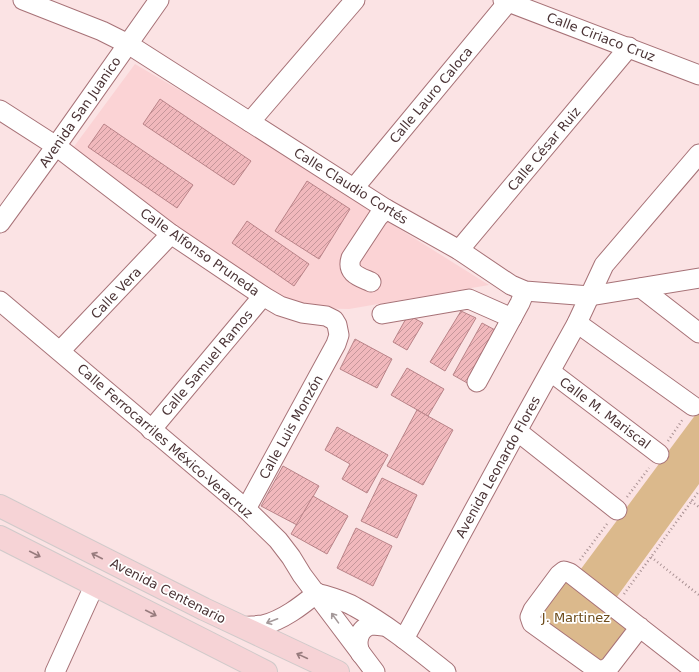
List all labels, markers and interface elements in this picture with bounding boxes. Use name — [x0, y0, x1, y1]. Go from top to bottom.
street label: Calle Ciriaco Cruz — [545, 9, 657, 65]
street label: Calle Lauro Caloca — [386, 44, 476, 146]
street label: Avenida San Juanico — [36, 54, 124, 170]
street label: Calle César Ruiz — [505, 104, 584, 194]
street label: Calle Claudio Cortés — [291, 145, 411, 227]
street label: Calle Alfonso Pruneda — [137, 205, 263, 299]
street label: Calle Vera — [88, 264, 144, 322]
street label: Calle Samuel Ramos — [158, 307, 256, 419]
street label: Calle Ferrocarriles México-Veracruz — [74, 361, 256, 521]
street label: Calle Luis Monzón — [256, 372, 326, 482]
street label: Calle M. Mariscal — [557, 374, 653, 452]
street label: Avenida Leonardo Flores — [453, 393, 543, 540]
one-way arrow — [29, 551, 41, 558]
one-way arrow — [92, 551, 104, 559]
street label: Avenida Centenario — [108, 555, 228, 627]
one-way arrow — [145, 610, 157, 617]
park label: J. Martinez — [541, 610, 610, 625]
one-way arrow — [331, 613, 339, 624]
one-way arrow — [267, 618, 279, 626]
one-way arrow — [297, 652, 309, 659]

